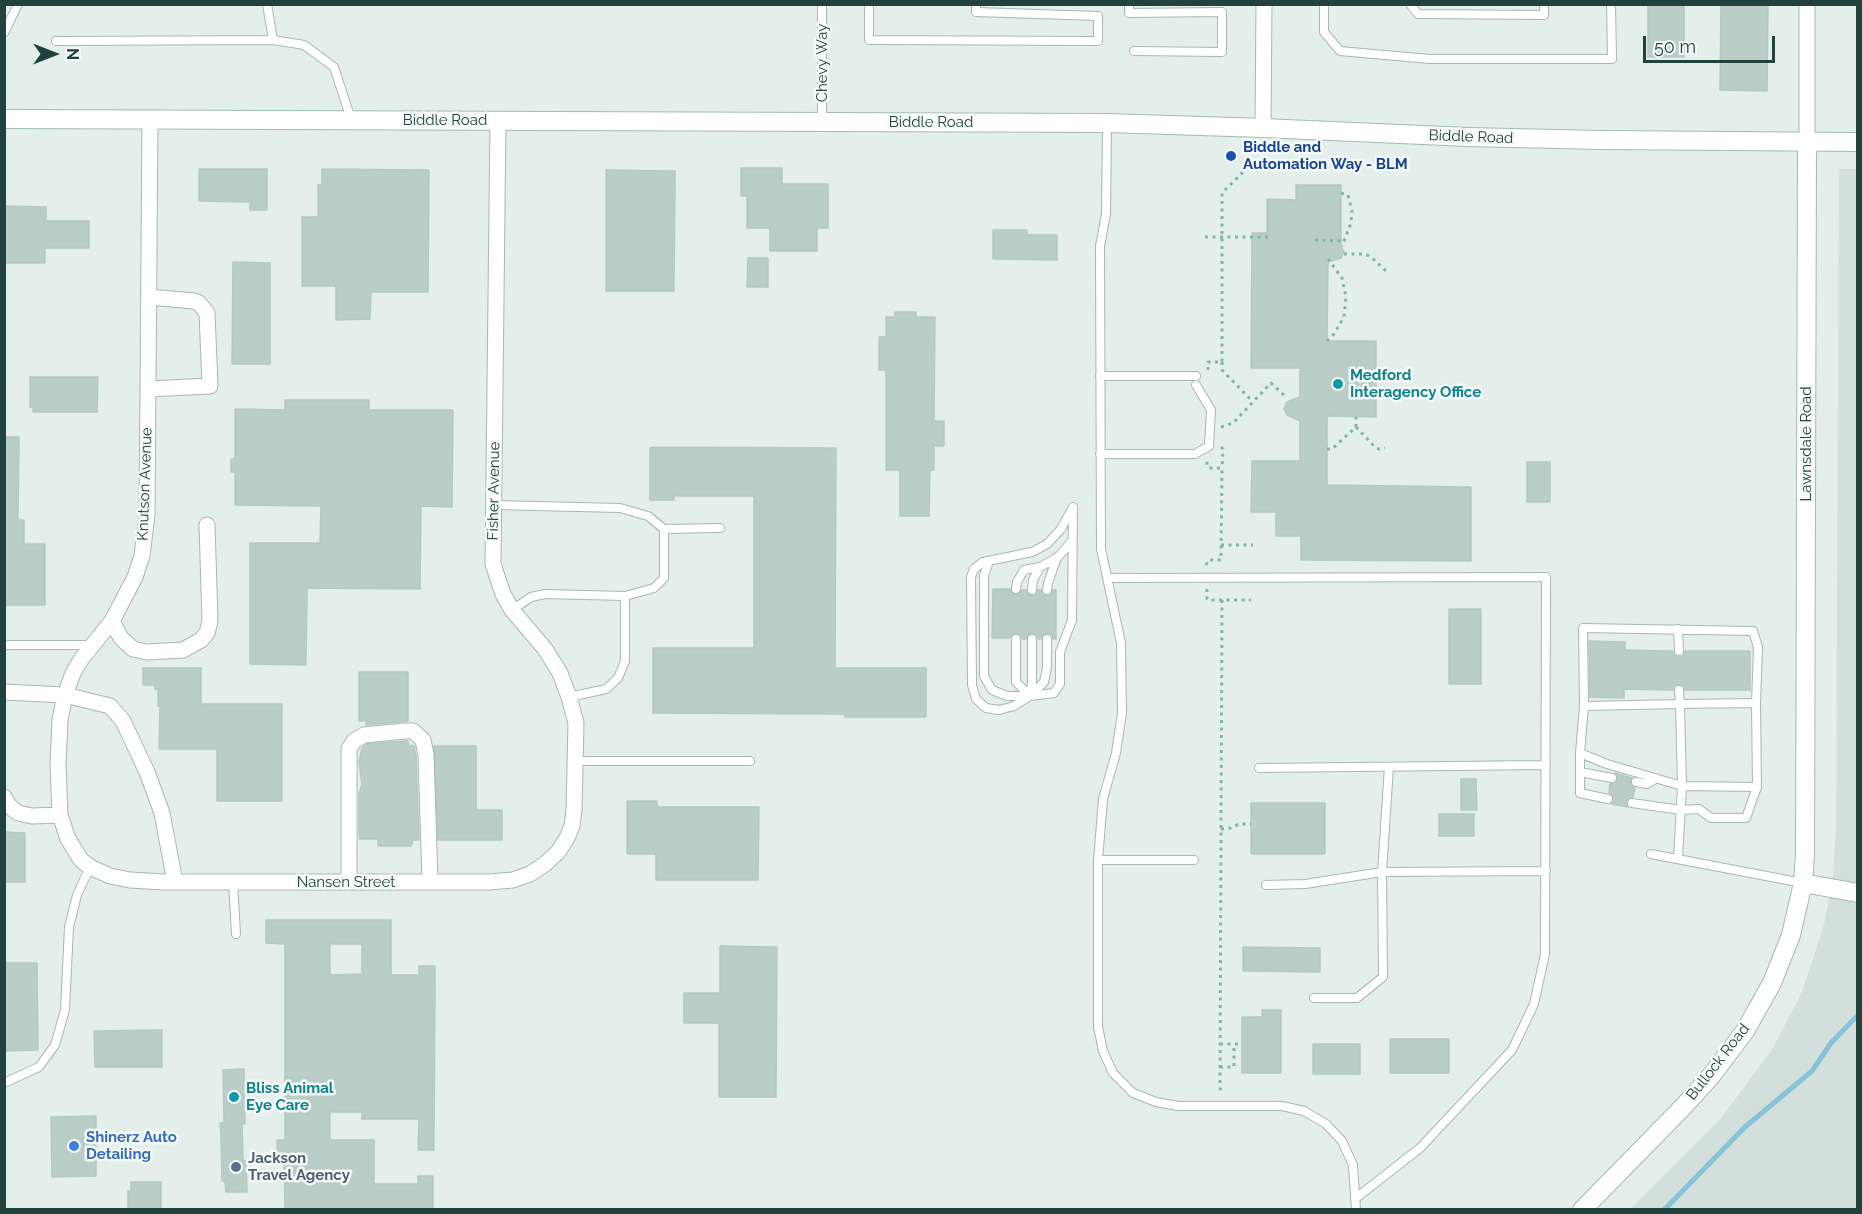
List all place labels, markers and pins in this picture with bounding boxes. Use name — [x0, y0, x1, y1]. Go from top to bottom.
place label: Biddle and Automation Way - BLM — [1243, 138, 1408, 173]
marker: Biddle and Automation Way - BLM — [1224, 149, 1238, 163]
place label: Medford Interagency Office — [1350, 366, 1481, 401]
marker: Medford Interagency Office — [1331, 377, 1345, 391]
place label: Bliss Animal Eye Care — [246, 1079, 333, 1114]
marker: Bliss Animal Eye Care — [227, 1090, 241, 1104]
place label: Shinerz Auto Detailing — [86, 1128, 177, 1163]
marker: Shinerz Auto Detailing — [67, 1139, 81, 1153]
place label: Jackson Travel Agency — [248, 1149, 350, 1184]
marker: Jackson Travel Agency — [229, 1160, 243, 1174]

